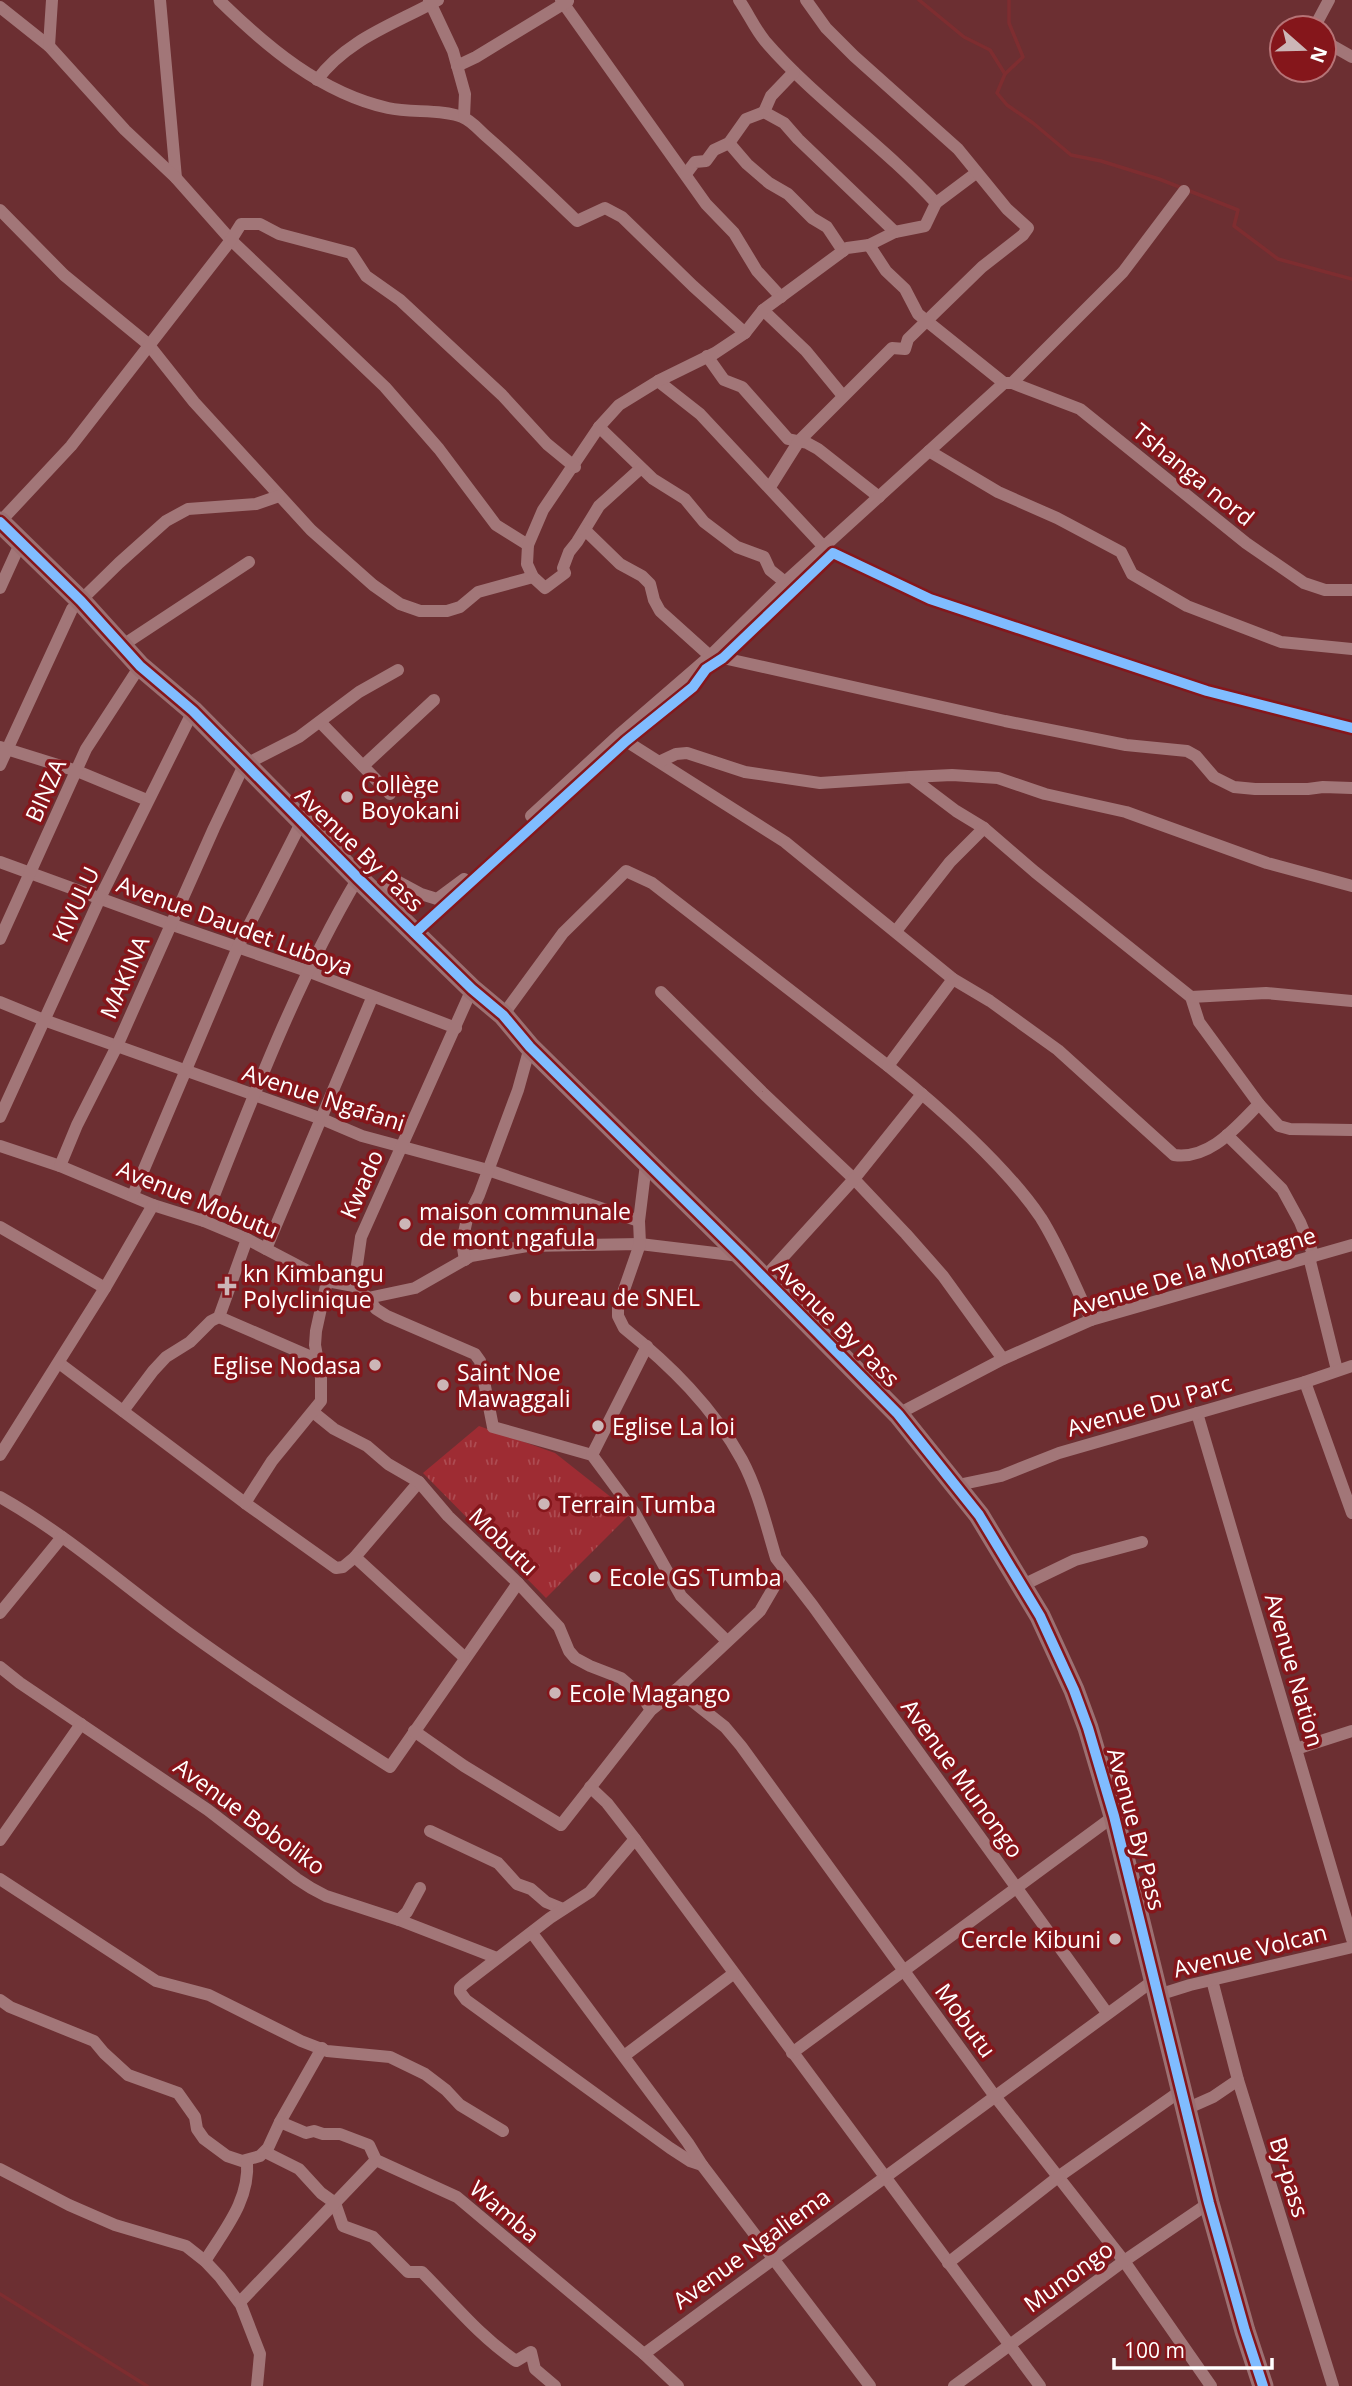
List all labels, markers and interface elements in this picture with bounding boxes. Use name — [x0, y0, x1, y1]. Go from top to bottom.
north arrow — [1268, 14, 1338, 84]
text: N — [1304, 43, 1334, 67]
street label: Tshanga nord — [1127, 415, 1261, 533]
street label: BINZA — [17, 753, 73, 827]
place label: Collège Boyokani — [361, 768, 460, 826]
street label: Avenue By Pass — [289, 780, 431, 918]
marker: Collège Boyokani — [339, 789, 355, 805]
street label: KIVULU — [44, 861, 106, 947]
street label: Avenue Daudet Luboya — [112, 867, 358, 983]
street label: MAKINA — [92, 930, 157, 1024]
street label: Avenue Ngafani — [239, 1056, 409, 1138]
street label: Kwado — [332, 1144, 390, 1224]
street label: Avenue Mobutu — [113, 1152, 283, 1246]
place label: maison communale de mont ngafula — [419, 1195, 631, 1253]
marker: maison communale de mont ngafula — [397, 1216, 413, 1232]
street label: Avenue De la Montagne — [1066, 1218, 1320, 1324]
street label: Avenue By Pass — [767, 1253, 907, 1393]
place label: kn Kimbangu Polyclinique — [243, 1257, 384, 1315]
marker: kn Kimbangu Polyclinique — [217, 1276, 237, 1296]
place label: bureau de SNEL — [529, 1281, 700, 1313]
marker: bureau de SNEL — [507, 1289, 523, 1305]
place label: Eglise Nodasa — [213, 1349, 361, 1381]
place label: Saint Noe Mawaggali — [457, 1356, 570, 1414]
marker: Eglise Nodasa — [367, 1357, 383, 1373]
street label: Avenue Du Parc — [1063, 1366, 1235, 1444]
marker: Saint Noe Mawaggali — [435, 1377, 451, 1393]
place label: Eglise La loi — [612, 1410, 735, 1442]
marker: Eglise La loi — [590, 1418, 606, 1434]
place label: Terrain Tumba — [558, 1488, 716, 1520]
marker: Terrain Tumba — [536, 1496, 552, 1512]
street label: Mobutu — [462, 1500, 546, 1582]
place label: Ecole GS Tumba — [609, 1561, 782, 1593]
marker: Ecole GS Tumba — [587, 1569, 603, 1585]
street label: Avenue Nation — [1258, 1590, 1332, 1750]
place label: Ecole Magango — [569, 1677, 731, 1709]
marker: Ecole Magango — [547, 1685, 563, 1701]
street label: Avenue Munongo — [894, 1692, 1032, 1864]
street label: Avenue By Pass — [1100, 1744, 1174, 1914]
street label: Avenue Boboliko — [168, 1750, 332, 1882]
street label: Avenue Volcan — [1170, 1915, 1330, 1985]
place label: Cercle Kibuni — [961, 1923, 1101, 1955]
marker: Cercle Kibuni — [1107, 1931, 1123, 1947]
street label: Mobutu — [928, 1976, 1004, 2064]
street label: By-pass — [1263, 2133, 1317, 2221]
street label: Wamba — [463, 2172, 547, 2250]
street label: Avenue Ngaliema — [666, 2180, 836, 2316]
street label: Munongo — [1017, 2233, 1119, 2319]
scale bar — [1114, 2326, 1272, 2370]
text: 100 m — [1124, 2336, 1185, 2364]

